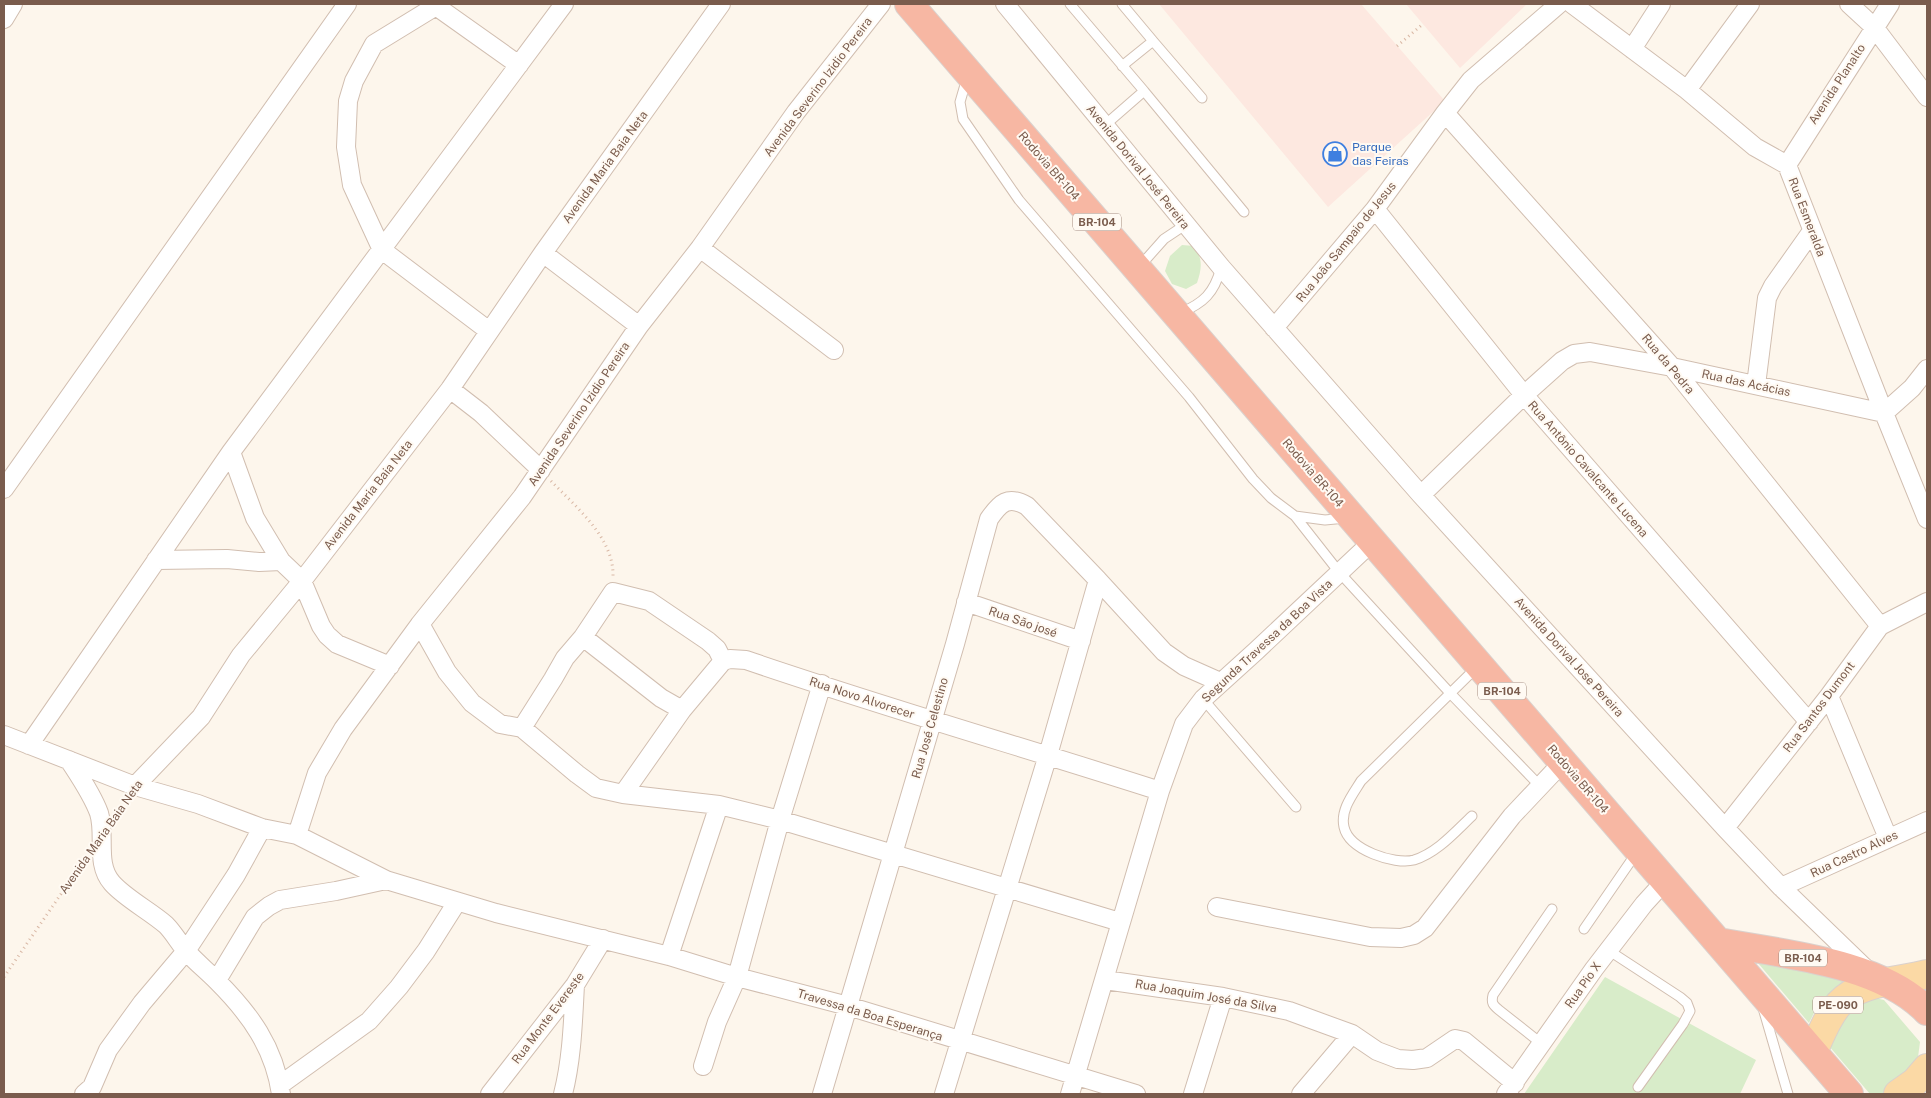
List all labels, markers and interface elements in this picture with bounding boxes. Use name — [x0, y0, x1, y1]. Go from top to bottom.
street label: Avenida Severino Izidio Pereira — [761, 15, 875, 159]
street label: Avenida Planalto — [1806, 41, 1868, 127]
street label: Avenida Dorival José Pereira — [1083, 102, 1193, 232]
street label: Avenida Maria Baia Neta — [560, 108, 650, 226]
street label: Rodovia BR-104 — [1015, 129, 1083, 203]
place label: Parque das Feiras — [1352, 140, 1409, 168]
shop icon: Parque das Feiras — [1322, 141, 1348, 167]
street label: Rua Esmeralda — [1786, 176, 1828, 258]
street label: Rua João Sampaio de Jesus — [1293, 179, 1399, 305]
road number: BR-104 — [1073, 213, 1121, 230]
street label: Rua da Pedra — [1639, 331, 1697, 397]
street label: Avenida Severino Izidio Pereira — [525, 339, 633, 489]
street label: Rua das Acácias — [1700, 367, 1792, 399]
street label: Rua Antônio Cavalcante Lucena — [1525, 398, 1651, 540]
street label: Rodovia BR-104 — [1279, 436, 1347, 510]
street label: Avenida Maria Baia Neta — [321, 437, 415, 553]
street label: Segunda Travessa da Boa Vista — [1199, 577, 1335, 705]
street label: Avenida Dorival Jose Pereira — [1512, 594, 1626, 720]
street label: Rua São josé — [987, 604, 1059, 640]
street label: Rua Santos Dumont — [1780, 659, 1858, 755]
street label: Rua Novo Alvorecer — [808, 674, 917, 722]
street label: Rua José Celestino — [909, 676, 951, 780]
road number: BR-104 — [1478, 682, 1526, 699]
street label: Rodovia BR-104 — [1544, 742, 1612, 816]
street label: Avenida Maria Baia Neta — [56, 777, 146, 897]
street label: Rua Castro Alves — [1808, 828, 1900, 880]
road number: BR-104 — [1779, 950, 1827, 966]
street label: Rua Pio X — [1562, 959, 1604, 1011]
street label: Rua Monte Evereste — [509, 969, 587, 1067]
street label: Rua Joaquim José da Silva — [1134, 977, 1278, 1015]
street label: Travessa da Boa Esperança — [796, 986, 944, 1044]
road number: PE-090 — [1813, 996, 1863, 1014]

